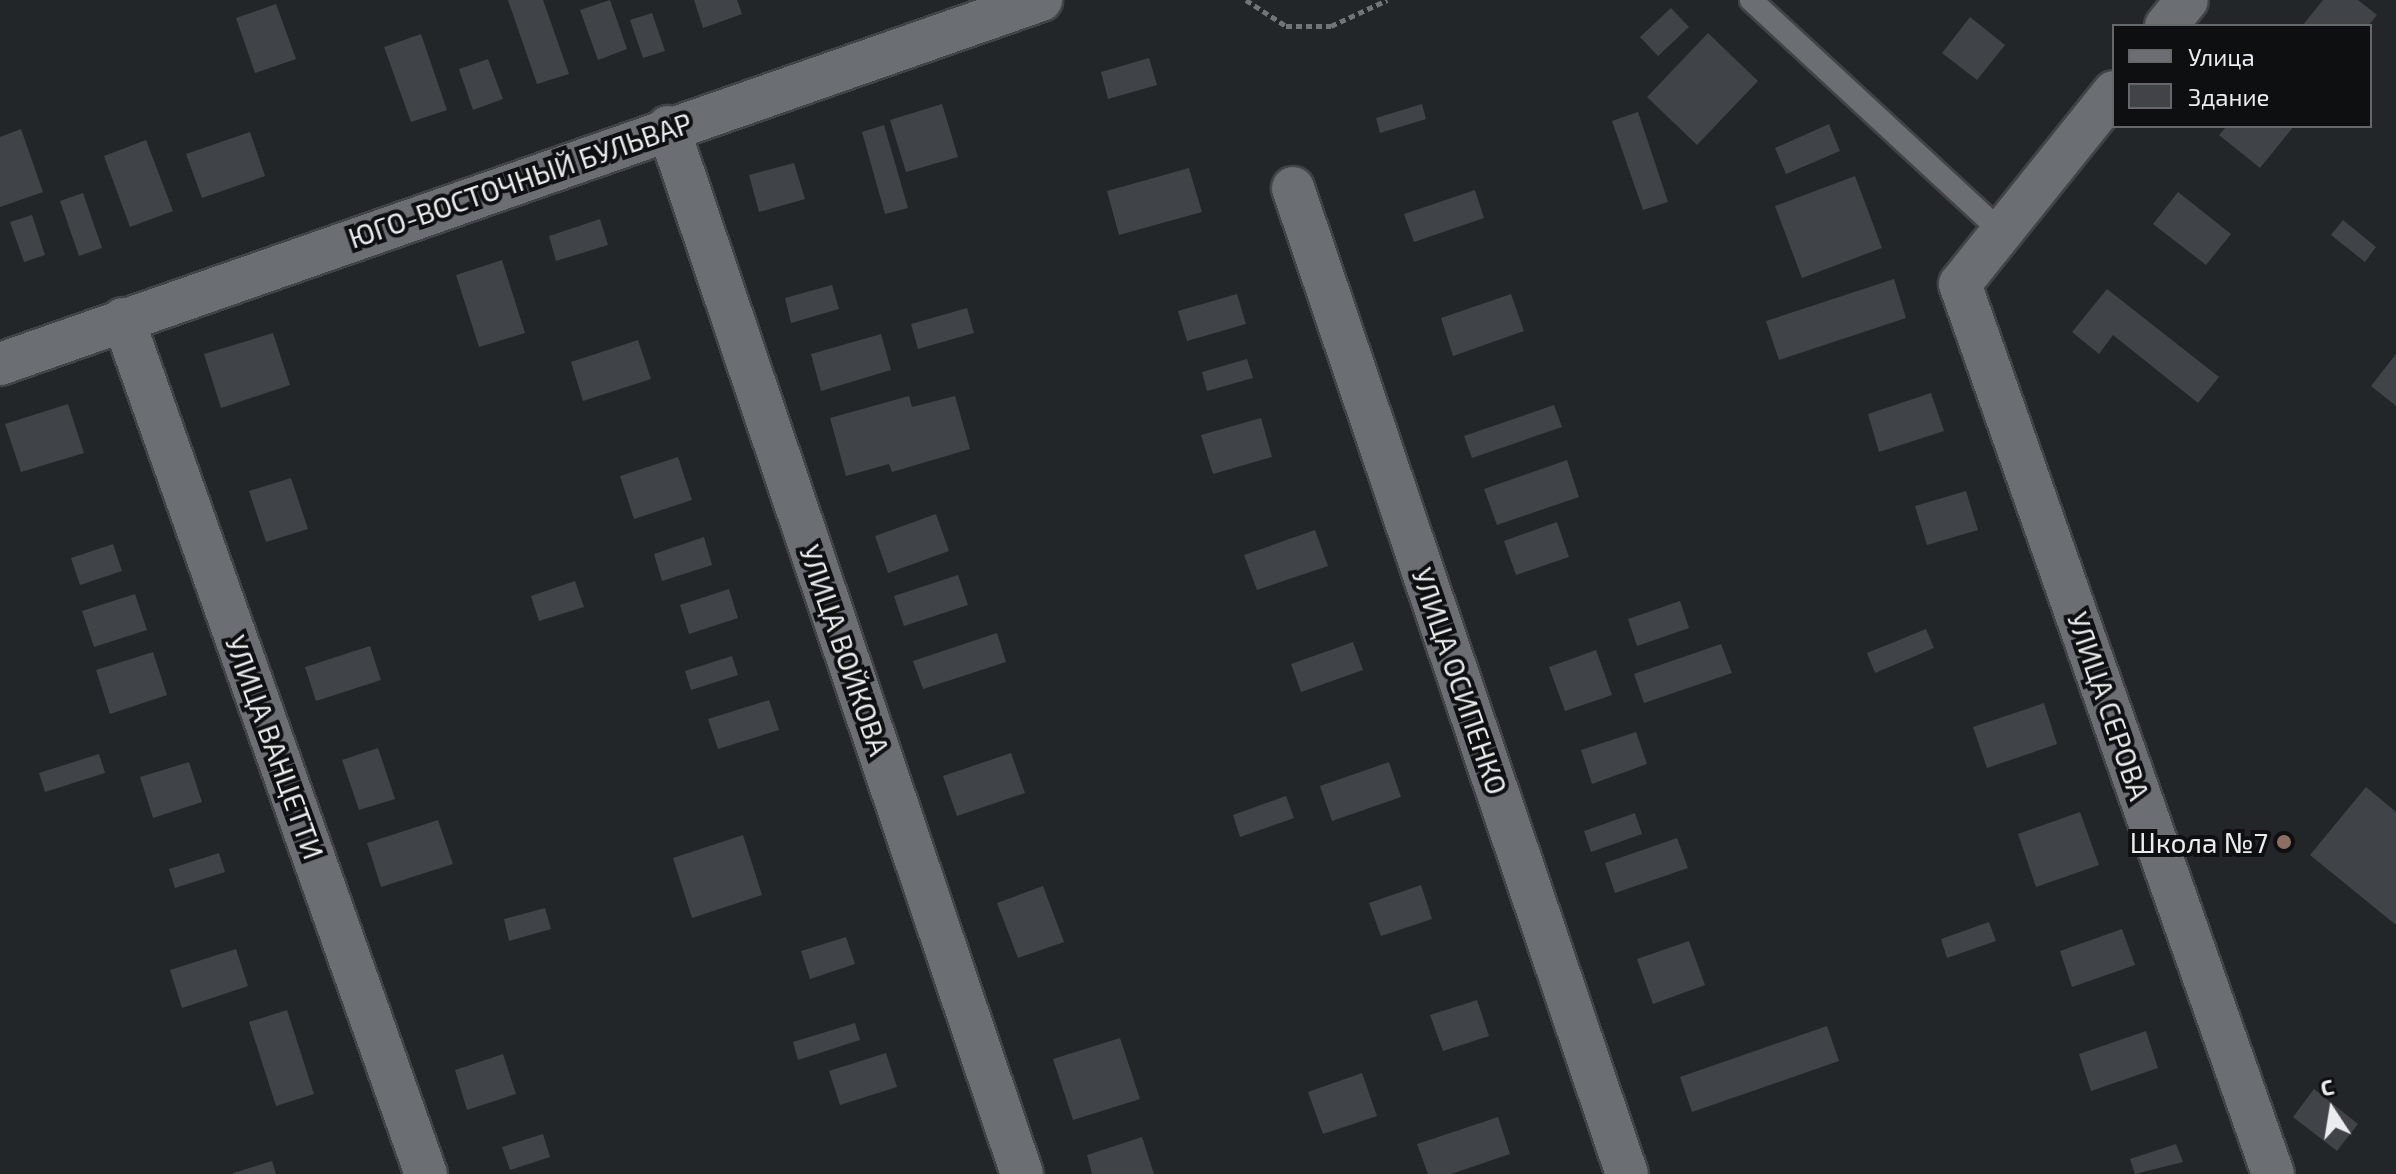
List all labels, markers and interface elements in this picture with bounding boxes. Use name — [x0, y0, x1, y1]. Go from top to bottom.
legend — [2112, 24, 2372, 128]
text: Улица — [2188, 42, 2255, 71]
text: Здание — [2188, 82, 2270, 111]
street label: ЮГО-ВОСТОЧНЫЙ БУЛЬВАР — [344, 105, 696, 255]
street label: УЛИЦА ВОЙКОВА — [793, 540, 897, 760]
street label: УЛИЦА ОСИПЕНКО — [1405, 563, 1515, 799]
street label: УЛИЦА СЕРОВА — [2061, 608, 2157, 804]
street label: УЛИЦА ВАНЦЕТТИ — [219, 631, 331, 863]
place label: Школа №7 — [2130, 825, 2268, 859]
marker: Школа №7 — [2275, 833, 2293, 851]
north arrow — [2292, 1070, 2372, 1150]
text: С — [2318, 1072, 2336, 1101]

